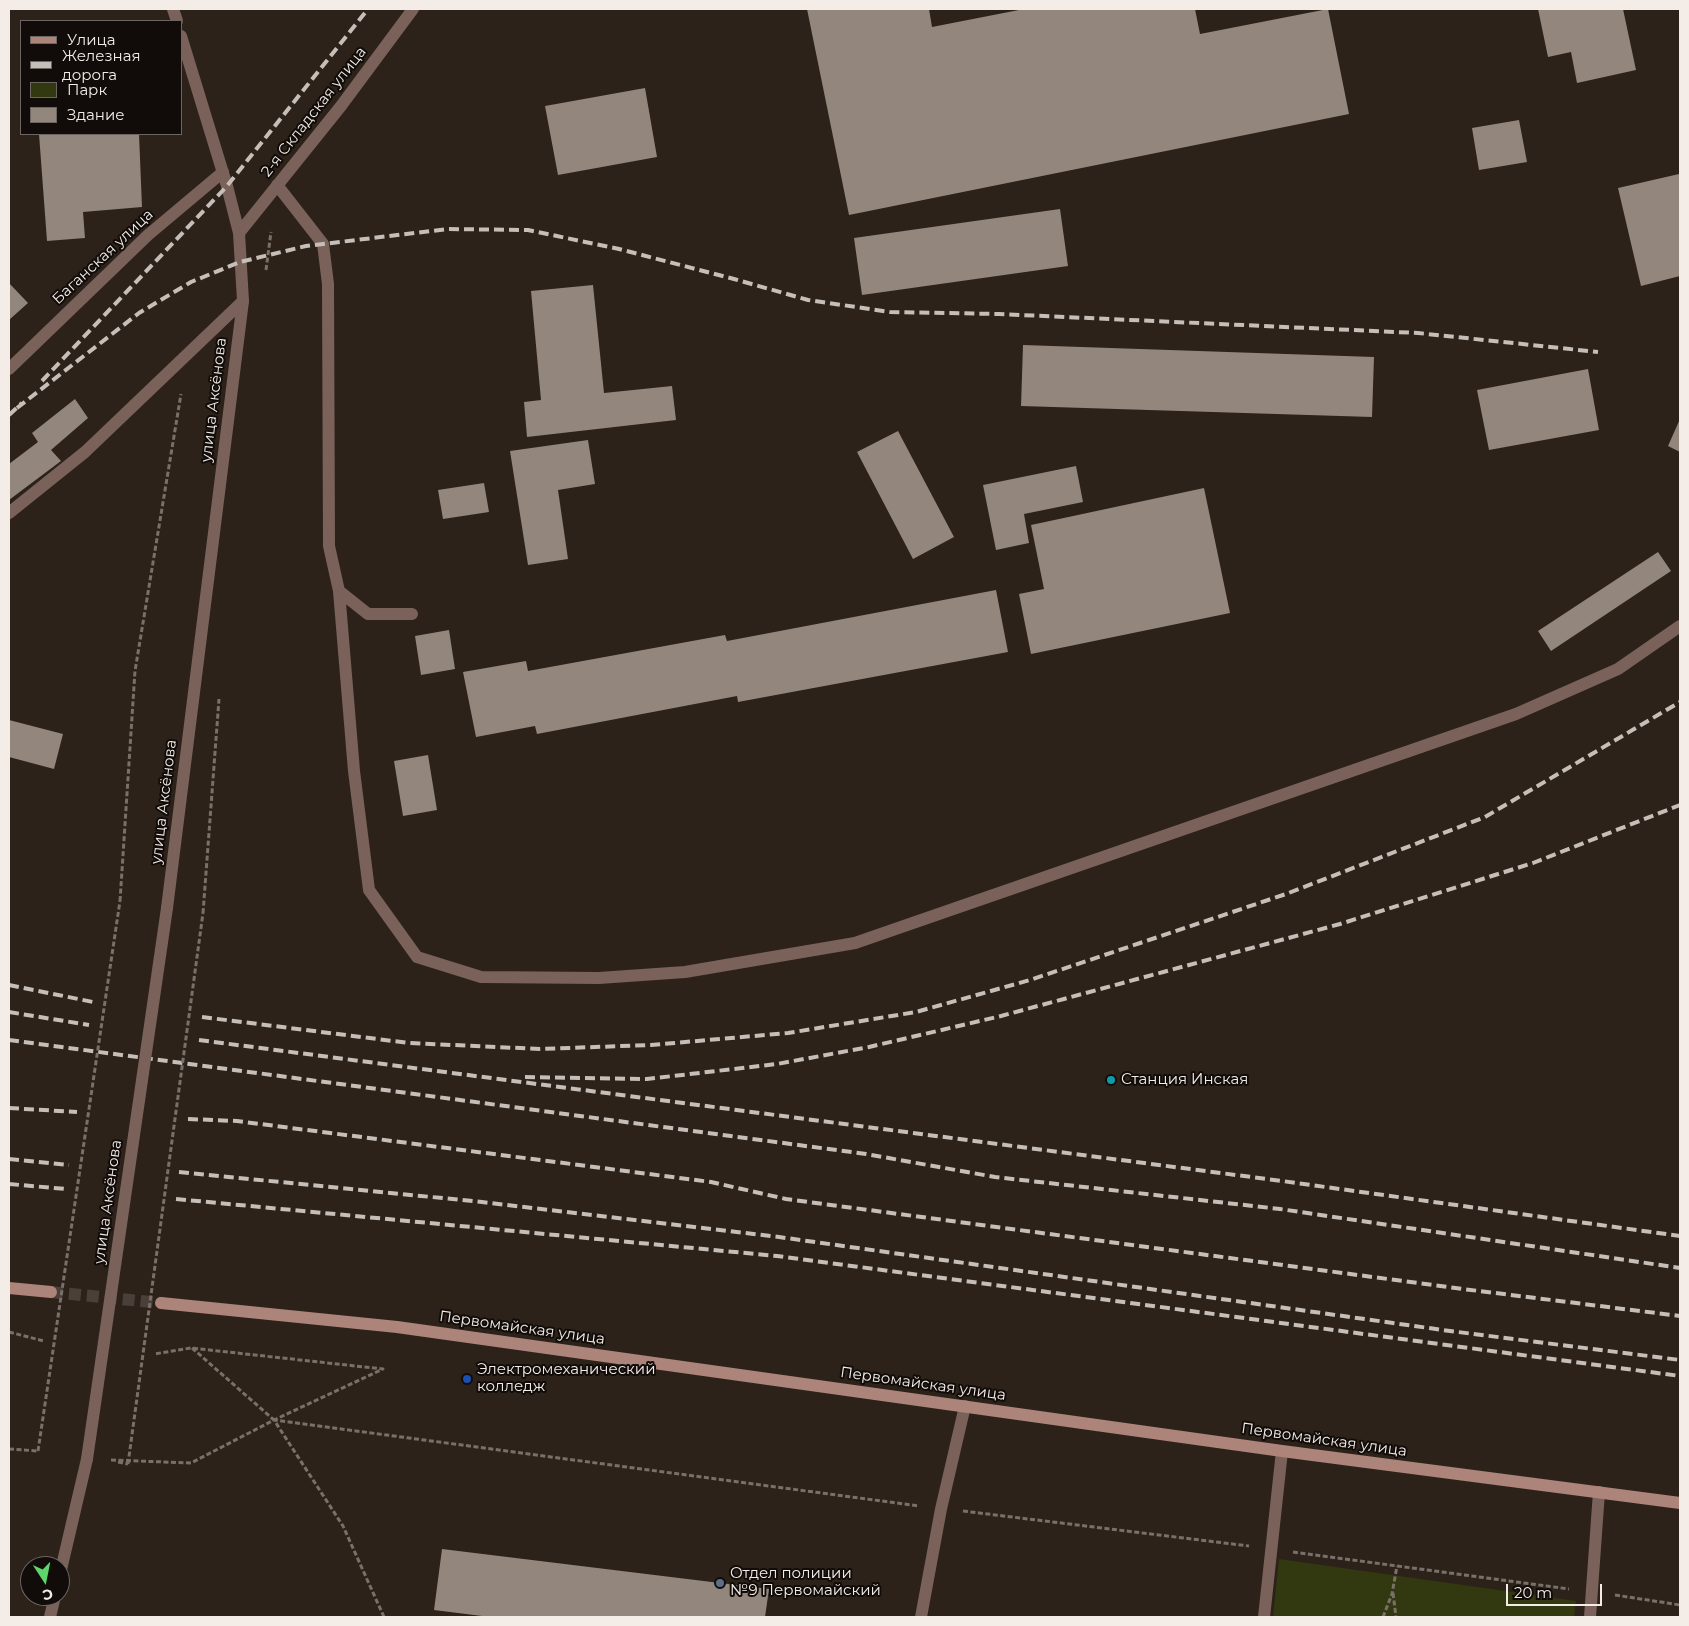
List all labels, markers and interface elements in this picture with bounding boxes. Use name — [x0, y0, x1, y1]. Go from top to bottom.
legend — [20, 20, 182, 135]
text: Улица — [67, 30, 115, 49]
street label: 2-я Складская улица — [258, 43, 370, 181]
text: Железная дорога — [62, 46, 141, 84]
text: Парк — [67, 80, 107, 99]
text: Здание — [67, 105, 125, 124]
street label: Баганская улица — [49, 206, 157, 308]
street label: улица Аксёнова — [197, 337, 231, 463]
street label: улица Аксёнова — [147, 739, 181, 865]
place label: Станция Инская — [1121, 1071, 1248, 1089]
marker: Станция Инская — [1105, 1074, 1117, 1086]
street label: улица Аксёнова — [90, 1139, 126, 1265]
street label: Первомайская улица — [438, 1307, 606, 1349]
place label: Электромеханический колледж — [477, 1361, 655, 1396]
street label: Первомайская улица — [839, 1363, 1007, 1405]
marker: Электромеханический колледж — [461, 1373, 473, 1385]
street label: Первомайская улица — [1240, 1419, 1408, 1461]
north arrow — [20, 1556, 70, 1606]
place label: Отдел полиции №9 Первомайский — [730, 1565, 881, 1600]
scale bar — [1509, 1574, 1605, 1606]
marker: Отдел полиции №9 Первомайский — [714, 1577, 726, 1589]
text: 20 m — [1514, 1583, 1552, 1602]
text: С — [41, 1585, 54, 1605]

